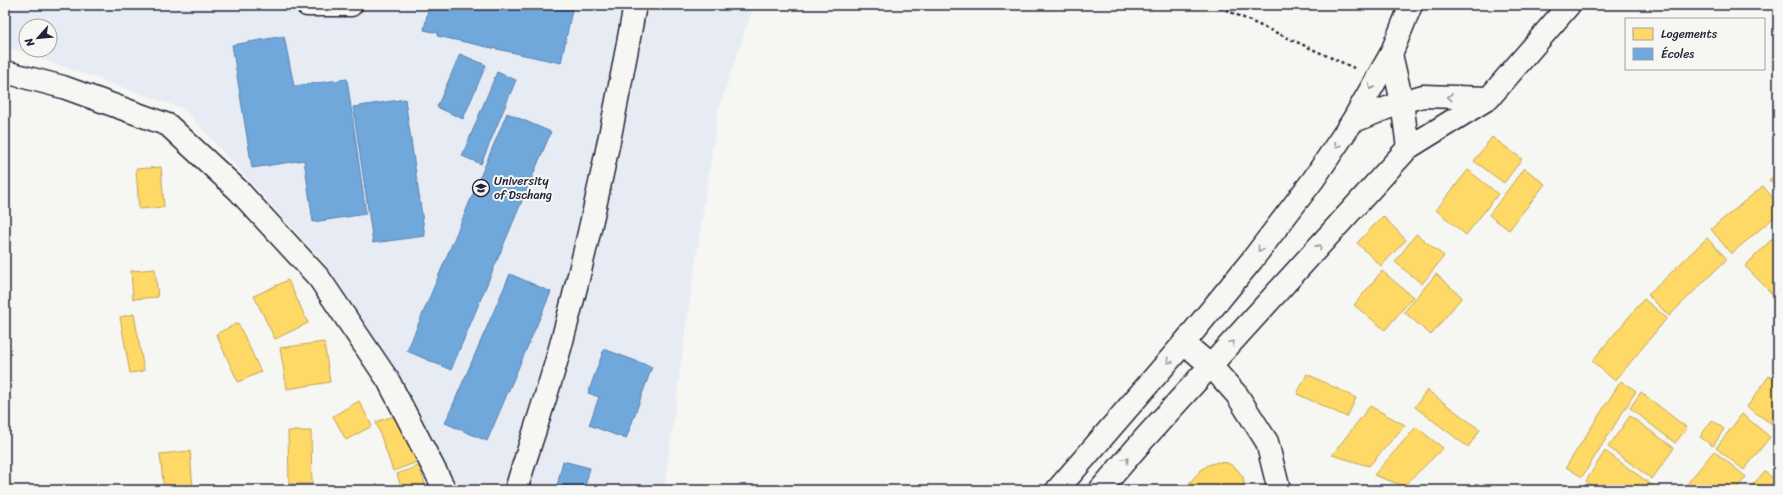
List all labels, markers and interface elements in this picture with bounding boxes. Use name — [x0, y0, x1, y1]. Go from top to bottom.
north arrow — [18, 18, 58, 58]
legend — [1625, 18, 1765, 70]
text: Logements — [1661, 23, 1718, 45]
text: N — [19, 34, 40, 51]
text: Écoles — [1661, 43, 1694, 65]
one-way arrow — [1369, 83, 1376, 90]
one-way arrow — [1447, 93, 1453, 101]
one-way arrow — [1335, 140, 1342, 147]
place label: University of Dschang — [494, 170, 552, 206]
school or university icon: University of Dschang — [471, 178, 491, 198]
one-way arrow — [1257, 245, 1264, 252]
one-way arrow — [1315, 245, 1322, 252]
one-way arrow — [1227, 340, 1234, 348]
one-way arrow — [1166, 356, 1173, 364]
one-way arrow — [1121, 458, 1128, 465]

